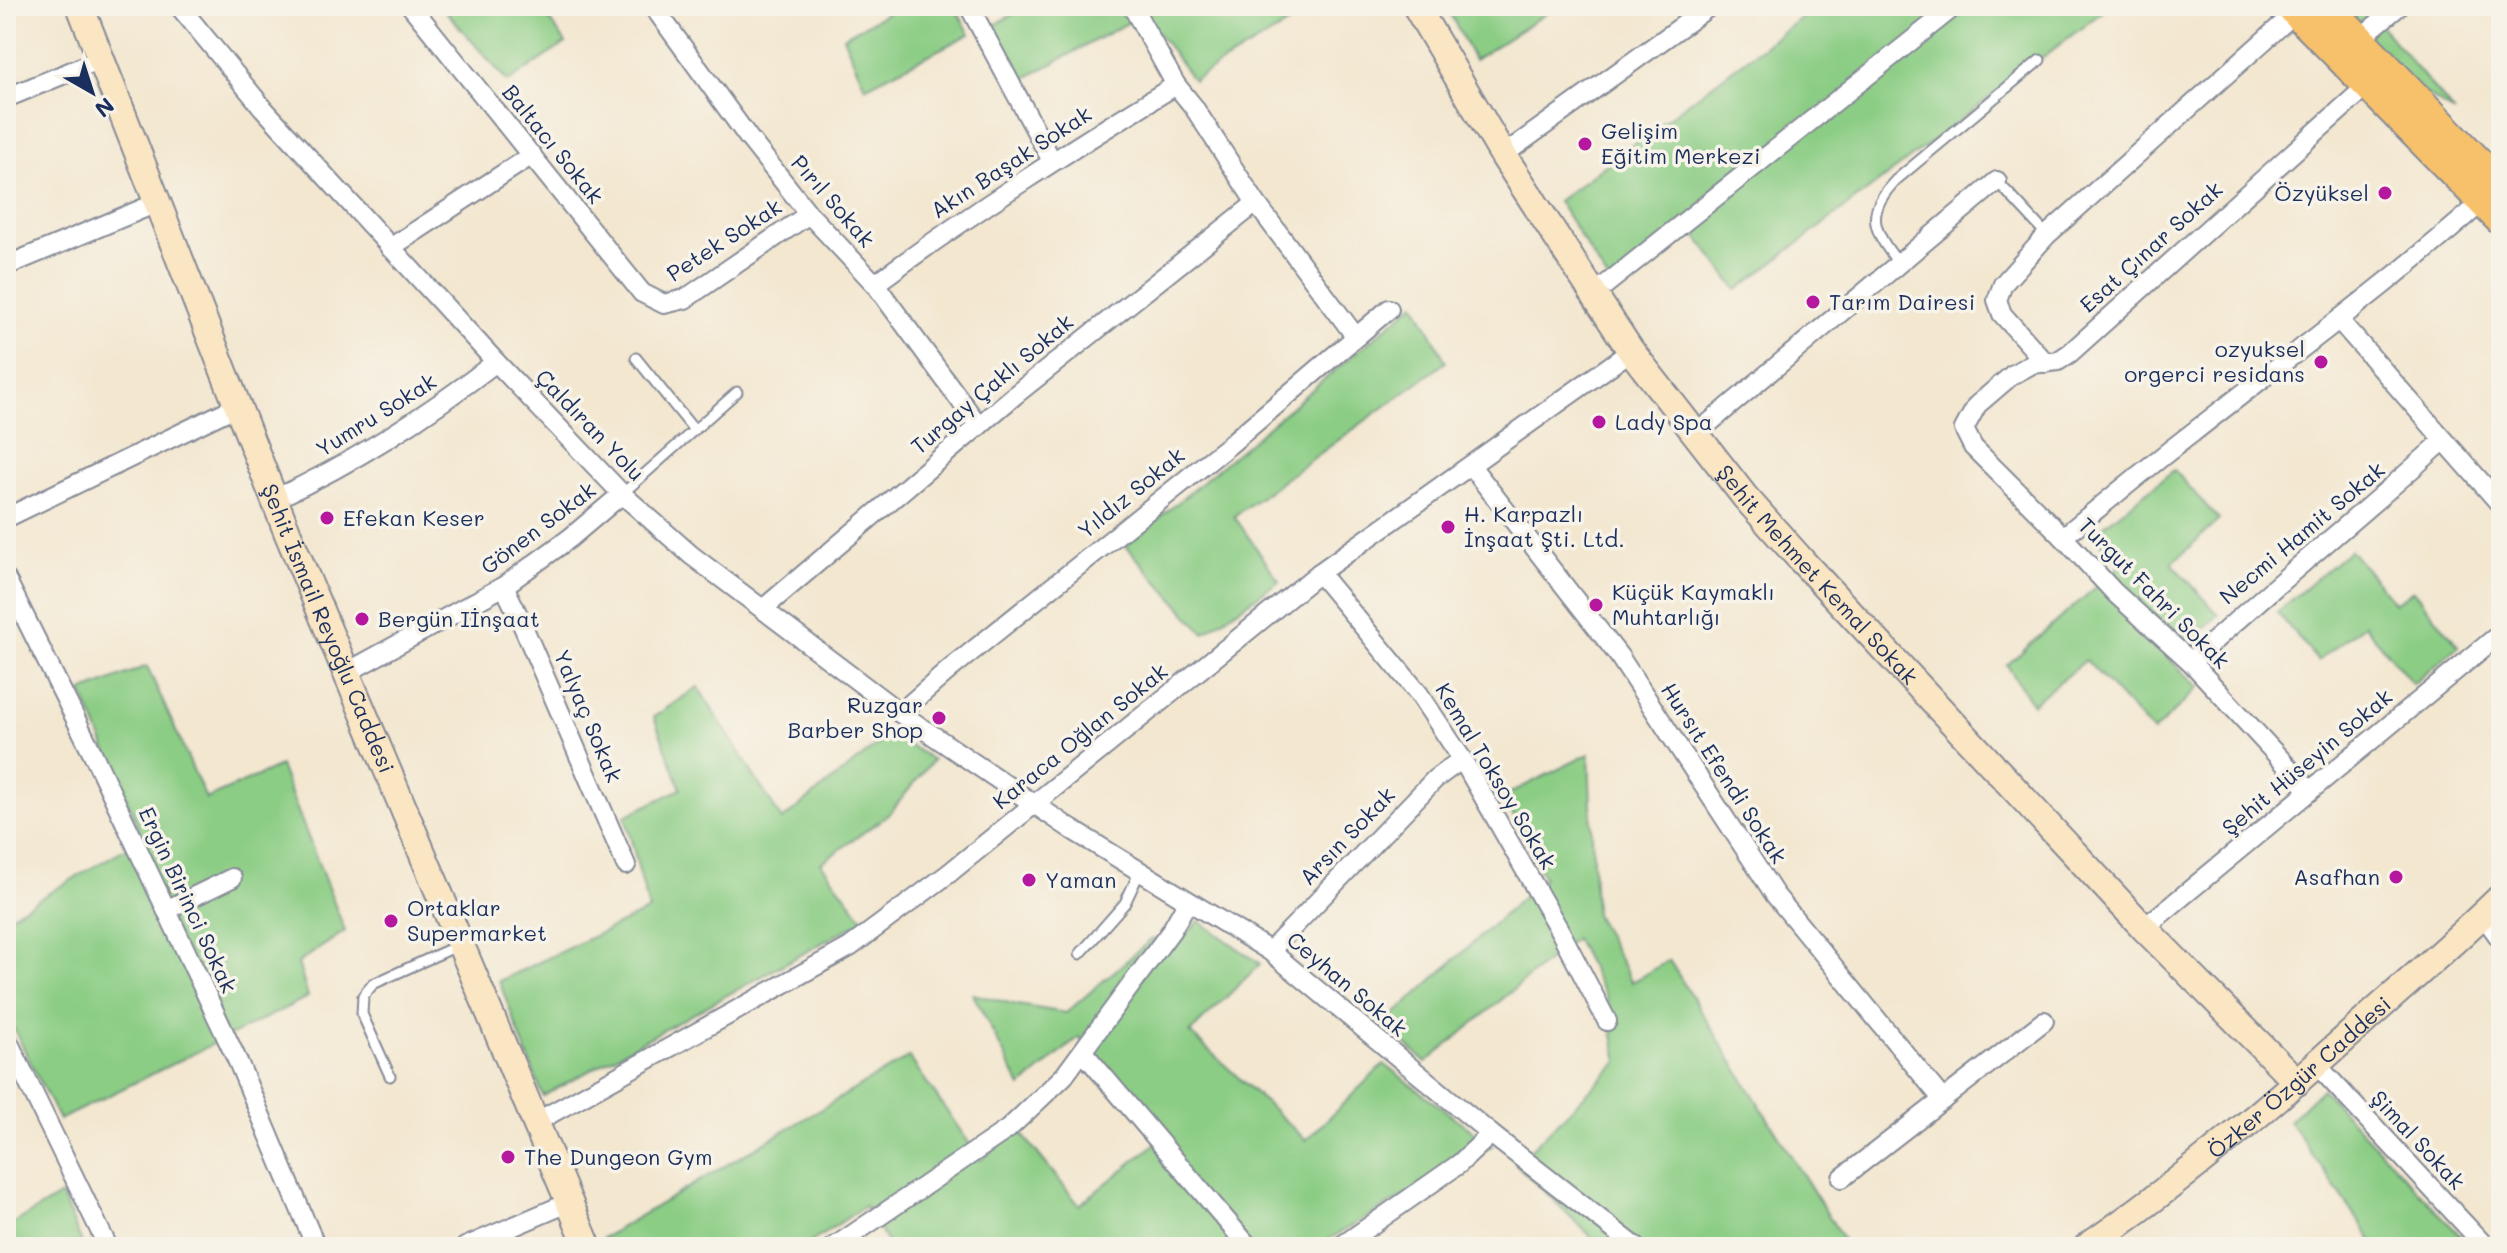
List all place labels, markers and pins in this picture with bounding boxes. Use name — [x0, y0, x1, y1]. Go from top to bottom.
place label: Gelişim Eğitim Merkezi — [1601, 116, 1761, 170]
marker: Gelişim Eğitim Merkezi — [1576, 135, 1594, 153]
place label: Özyüksel — [2274, 178, 2369, 207]
marker: Özyüksel — [2376, 184, 2394, 202]
place label: Tarım Dairesi — [1829, 287, 1975, 316]
marker: Tarım Dairesi — [1804, 293, 1822, 311]
place label: ozyuksel orgerci residans — [2124, 334, 2305, 388]
marker: ozyuksel orgerci residans — [2312, 353, 2330, 371]
place label: Lady Spa — [1615, 407, 1712, 436]
marker: Lady Spa — [1590, 413, 1608, 431]
place label: H. Karpazlı İnşaat Şti. Ltd. — [1464, 499, 1625, 553]
place label: Efekan Keser — [343, 503, 485, 532]
marker: Efekan Keser — [318, 509, 336, 527]
marker: H. Karpazlı İnşaat Şti. Ltd. — [1439, 518, 1457, 536]
place label: Küçük Kaymaklı Muhtarlığı — [1612, 577, 1775, 631]
marker: Küçük Kaymaklı Muhtarlığı — [1587, 596, 1605, 614]
place label: Bergün Iİnşaat — [378, 604, 540, 633]
marker: Bergün Iİnşaat — [353, 610, 371, 628]
place label: Ruzgar Barber Shop — [787, 690, 923, 744]
marker: Ruzgar Barber Shop — [930, 709, 948, 727]
place label: Asafhan — [2294, 862, 2380, 891]
place label: Yaman — [1045, 865, 1117, 894]
marker: Asafhan — [2387, 868, 2405, 886]
marker: Yaman — [1020, 871, 1038, 889]
place label: Ortaklar Supermarket — [407, 893, 547, 947]
marker: Ortaklar Supermarket — [382, 912, 400, 930]
place label: The Dungeon Gym — [524, 1142, 713, 1171]
marker: The Dungeon Gym — [499, 1148, 517, 1166]

